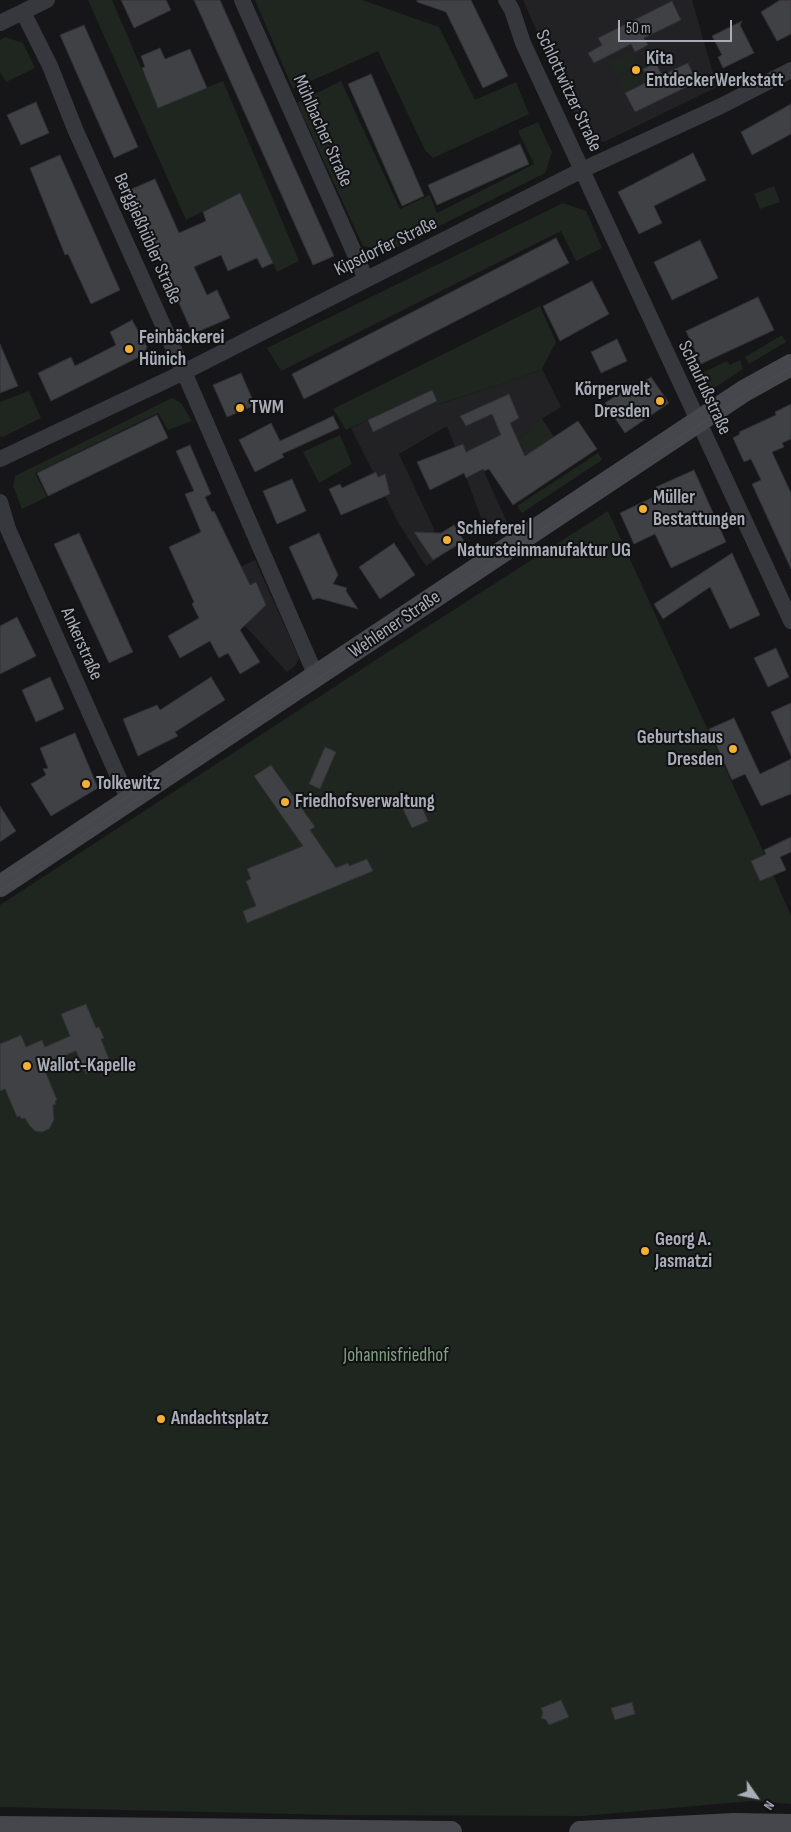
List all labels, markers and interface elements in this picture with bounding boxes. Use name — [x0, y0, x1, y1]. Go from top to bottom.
scale bar — [621, 10, 735, 42]
text: 50 m — [626, 19, 651, 38]
street label: Schlottwitzer Straße — [530, 27, 606, 155]
place label: Kita EntdeckerWerkstatt — [646, 48, 783, 92]
marker: Kita EntdeckerWerkstatt — [630, 64, 642, 76]
street label: Mühlbacher Straße — [287, 72, 357, 190]
street label: Berggießhübler Straße — [108, 170, 186, 308]
street label: Kipsdorfer Straße — [331, 212, 441, 282]
place label: Feinbäckerei Hünich — [139, 327, 224, 371]
street label: Schaufußstraße — [672, 337, 736, 439]
marker: Feinbäckerei Hünich — [123, 343, 135, 355]
place label: Körperwelt Dresden — [575, 379, 650, 423]
marker: Körperwelt Dresden — [654, 395, 666, 407]
place label: TWM — [250, 397, 284, 419]
marker: TWM — [234, 402, 246, 414]
place label: Müller Bestattungen — [653, 487, 745, 531]
marker: Müller Bestattungen — [637, 503, 649, 515]
place label: Schieferei | Natursteinmanufaktur UG — [457, 518, 631, 562]
marker: Schieferei | Natursteinmanufaktur UG — [441, 534, 453, 546]
street label: Wehlener Straße — [345, 586, 445, 664]
street label: Ankerstraße — [55, 604, 107, 684]
place label: Geburtshaus Dresden — [637, 727, 723, 771]
marker: Geburtshaus Dresden — [727, 743, 739, 755]
place label: Tolkewitz — [96, 773, 160, 795]
marker: Tolkewitz — [80, 778, 92, 790]
place label: Friedhofsverwaltung — [295, 791, 435, 813]
marker: Friedhofsverwaltung — [279, 796, 291, 808]
place label: Wallot-Kapelle — [37, 1055, 136, 1077]
marker: Wallot-Kapelle — [21, 1060, 33, 1072]
place label: Georg A. Jasmatzi — [655, 1229, 712, 1273]
marker: Georg A. Jasmatzi — [639, 1245, 651, 1257]
park label: Johannisfriedhof — [343, 1345, 449, 1367]
place label: Andachtsplatz — [171, 1408, 268, 1430]
marker: Andachtsplatz — [155, 1413, 167, 1425]
north arrow — [731, 1772, 781, 1822]
text: N — [760, 1798, 778, 1813]

